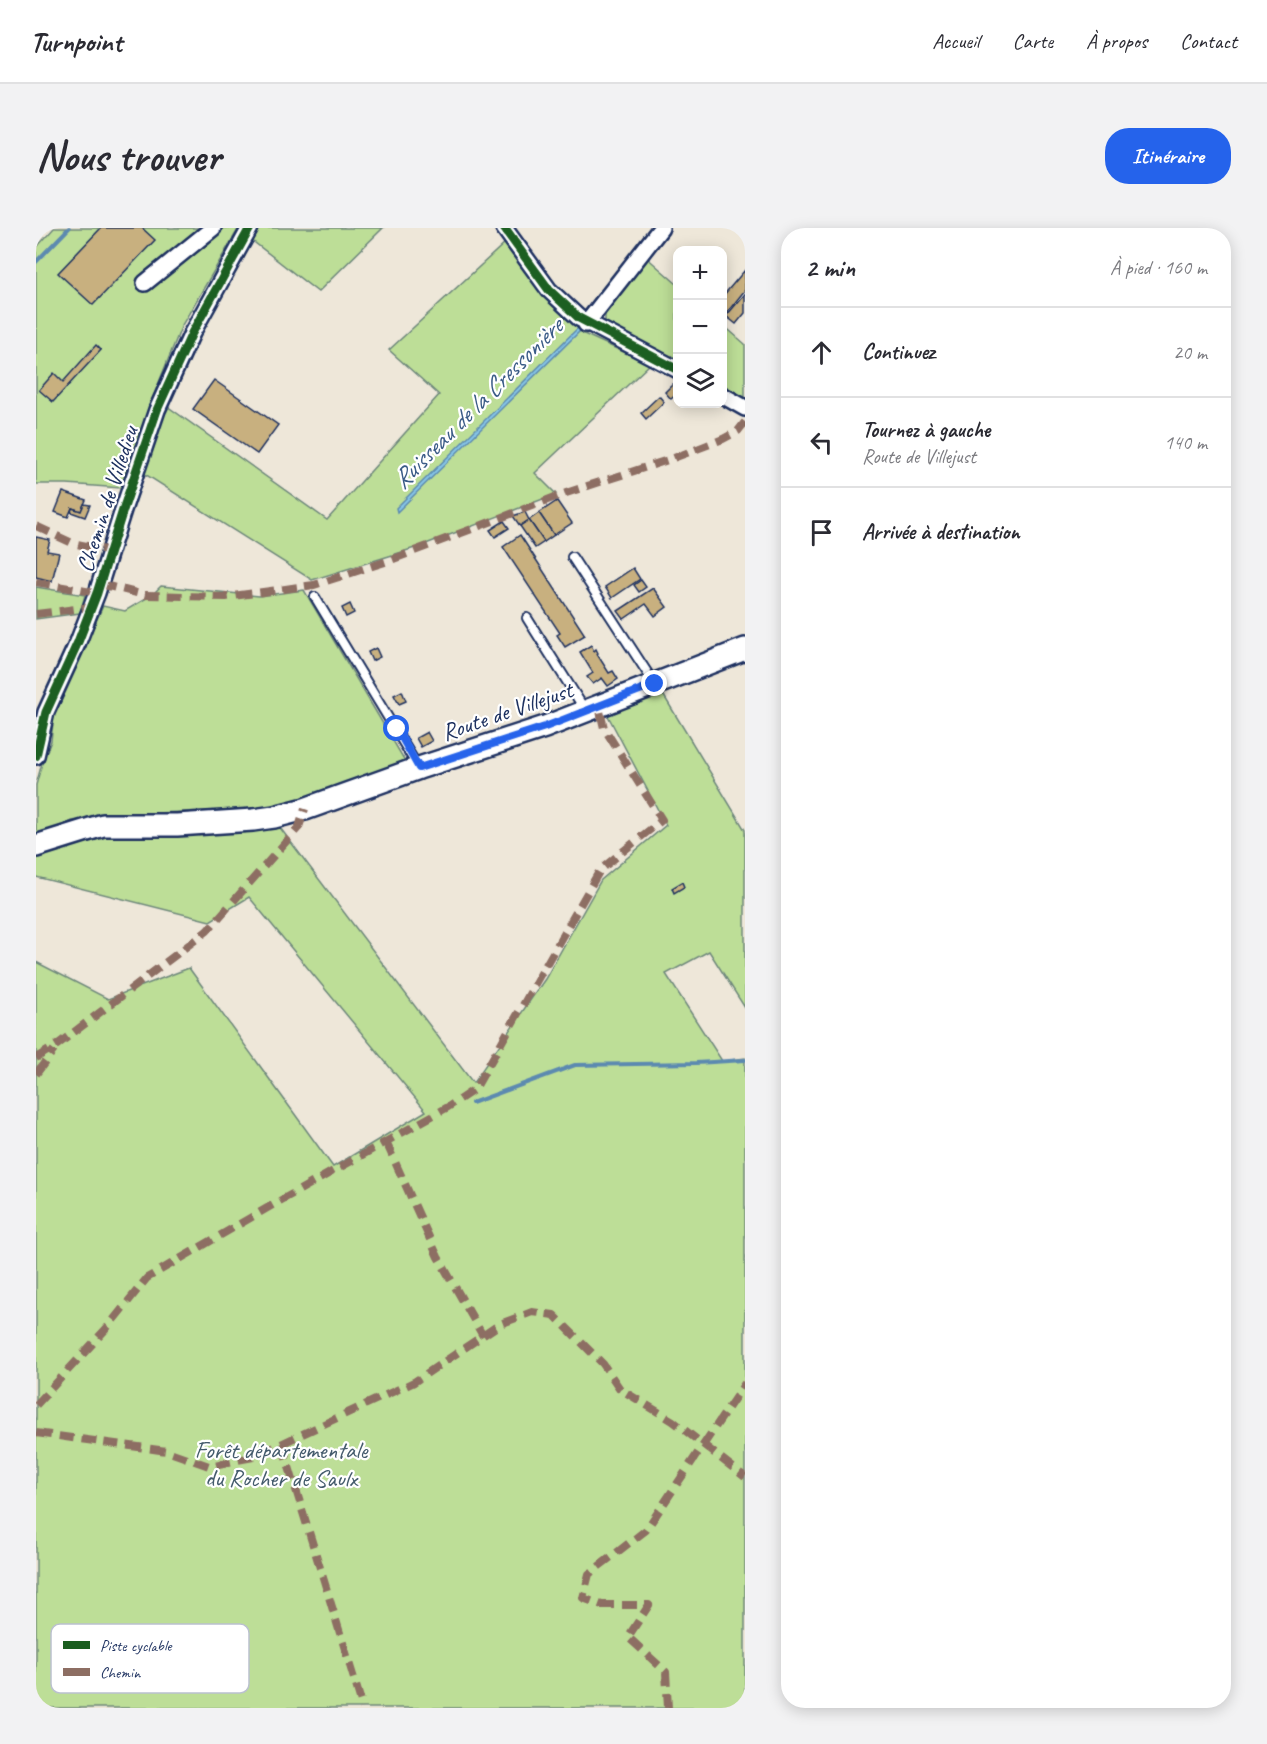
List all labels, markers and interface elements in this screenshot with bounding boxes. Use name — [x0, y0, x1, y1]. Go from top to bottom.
text: Turnpoint — [30, 24, 122, 59]
text: Accueil — [932, 28, 980, 54]
text: Carte — [1013, 28, 1053, 54]
text: À propos — [1086, 28, 1147, 54]
text: Contact — [1180, 28, 1237, 54]
button: Itinéraire — [1105, 128, 1231, 184]
text: Nous trouver — [36, 130, 220, 183]
map controls — [673, 246, 727, 408]
button: + — [673, 246, 727, 300]
text: 2 min — [805, 251, 855, 284]
text: À pied · 160 m — [1110, 255, 1207, 280]
button: − — [673, 300, 727, 354]
water label: Ruisseau de la Cressonière — [385, 308, 573, 496]
icon: ahead — [805, 336, 838, 369]
text: Continuez — [862, 338, 935, 366]
text: 20 m — [1173, 340, 1207, 365]
button: layers — [673, 354, 727, 408]
text: Tournez à gauche — [862, 416, 990, 444]
street label: Chemin de Villedieu — [69, 420, 145, 576]
icon: left — [805, 426, 838, 459]
text: 140 m — [1164, 430, 1207, 455]
text: Route de Villejust — [862, 444, 976, 469]
icon: arrive — [805, 516, 838, 549]
text: Arrivée à destination — [862, 518, 1020, 546]
route end — [641, 670, 667, 696]
street label: Route de Villejust — [438, 674, 578, 747]
route start — [383, 715, 409, 741]
park label: Forêt départementale du Rocher de Saulx — [195, 1435, 369, 1493]
legend — [51, 1624, 249, 1693]
text: Piste cyclable — [100, 1636, 173, 1656]
text: Chemin — [100, 1663, 141, 1683]

